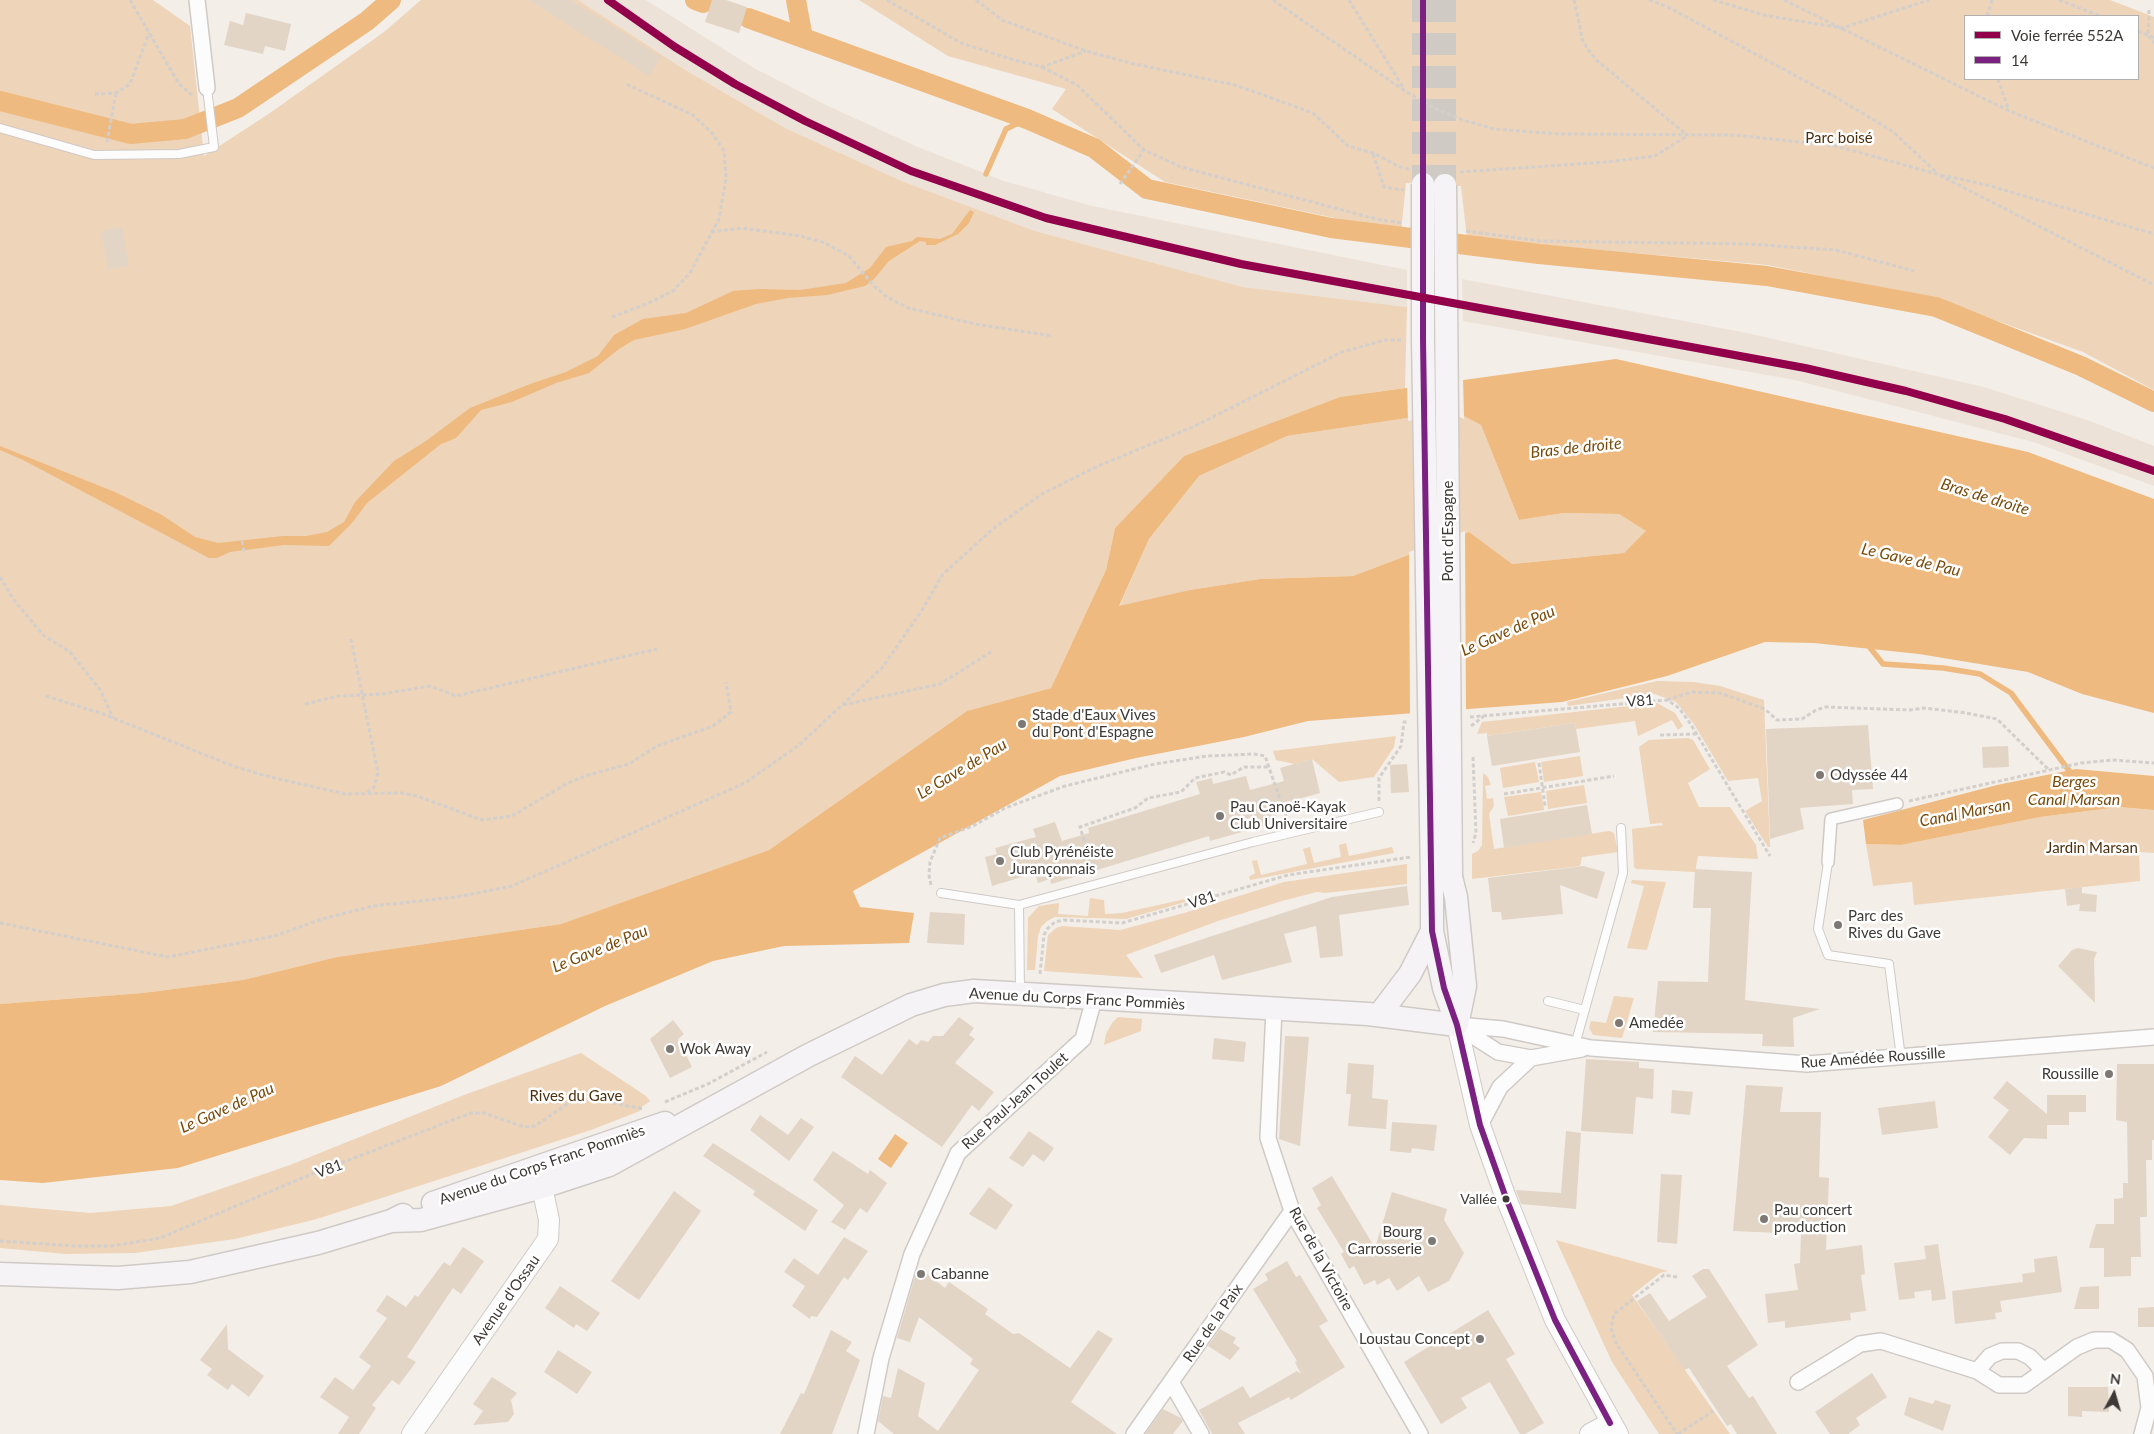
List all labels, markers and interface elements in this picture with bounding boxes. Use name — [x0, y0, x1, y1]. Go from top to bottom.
legend — [1964, 15, 2139, 80]
text: Voie ferrée 552A — [2011, 26, 2123, 44]
text: 14 — [2011, 51, 2028, 69]
park label: Parc boisé — [1805, 129, 1873, 147]
water label: Bras de droite — [1530, 434, 1622, 462]
water label: Bras de droite — [1938, 474, 2032, 520]
street label: Pont d'Espagne — [1439, 480, 1457, 582]
water label: Le Gave de Pau — [1860, 539, 1962, 581]
water label: Le Gave de Pau — [1458, 602, 1558, 660]
street label: V81 — [1625, 691, 1655, 711]
place label: Stade d'Eaux Vives du Pont d'Espagne — [1032, 706, 1156, 741]
marker: Stade d'Eaux Vives du Pont d'Espagne — [1016, 718, 1028, 730]
water label: Le Gave de Pau — [914, 735, 1010, 803]
place label: Odyssée 44 — [1830, 766, 1908, 784]
marker: Odyssée 44 — [1814, 769, 1826, 781]
water label: Berges Canal Marsan — [2028, 772, 2120, 810]
water label: Canal Marsan — [1918, 795, 2012, 831]
place label: Pau Canoë-Kayak Club Universitaire — [1230, 798, 1347, 833]
marker: Pau Canoë-Kayak Club Universitaire — [1214, 810, 1226, 822]
park label: Jardin Marsan — [2046, 839, 2138, 857]
place label: Club Pyrénéiste Jurançonnais — [1010, 843, 1114, 878]
marker: Club Pyrénéiste Jurançonnais — [994, 855, 1006, 867]
street label: V81 — [1186, 887, 1218, 913]
place label: Parc des Rives du Gave — [1848, 907, 1941, 942]
marker: Parc des Rives du Gave — [1832, 919, 1844, 931]
water label: Le Gave de Pau — [550, 921, 650, 977]
street label: Avenue du Corps Franc Pommiès — [968, 984, 1186, 1014]
place label: Amedée — [1629, 1014, 1684, 1032]
marker: Amedée — [1613, 1017, 1625, 1029]
place label: Wok Away — [680, 1040, 751, 1058]
marker: Wok Away — [664, 1043, 676, 1055]
street label: Rue Amédée Roussille — [1800, 1044, 1946, 1072]
street label: Rue Paul-Jean Toulet — [958, 1049, 1072, 1153]
place label: Roussille — [2042, 1065, 2099, 1083]
marker: Roussille — [2103, 1068, 2115, 1080]
water label: Le Gave de Pau — [177, 1079, 277, 1137]
park label: Rives du Gave — [530, 1087, 622, 1105]
street label: Avenue du Corps Franc Pommiès — [437, 1121, 647, 1209]
street label: V81 — [313, 1156, 345, 1182]
place label: Vallée — [1460, 1191, 1497, 1207]
marker: Vallée — [1501, 1194, 1511, 1204]
place label: Pau concert production — [1774, 1201, 1852, 1236]
street label: Rue de la Victoire — [1285, 1204, 1357, 1314]
marker: Pau concert production — [1758, 1213, 1770, 1225]
place label: Bourg Carrosserie — [1348, 1223, 1422, 1258]
marker: Bourg Carrosserie — [1426, 1235, 1438, 1247]
street label: Avenue d'Ossau — [468, 1252, 544, 1348]
place label: Cabanne — [931, 1265, 989, 1283]
marker: Cabanne — [915, 1268, 927, 1280]
street label: Rue de la Paix — [1179, 1280, 1247, 1366]
place label: Loustau Concept — [1359, 1330, 1470, 1348]
marker: Loustau Concept — [1474, 1333, 1486, 1345]
north arrow — [2089, 1369, 2139, 1419]
text: N — [2109, 1370, 2122, 1388]

